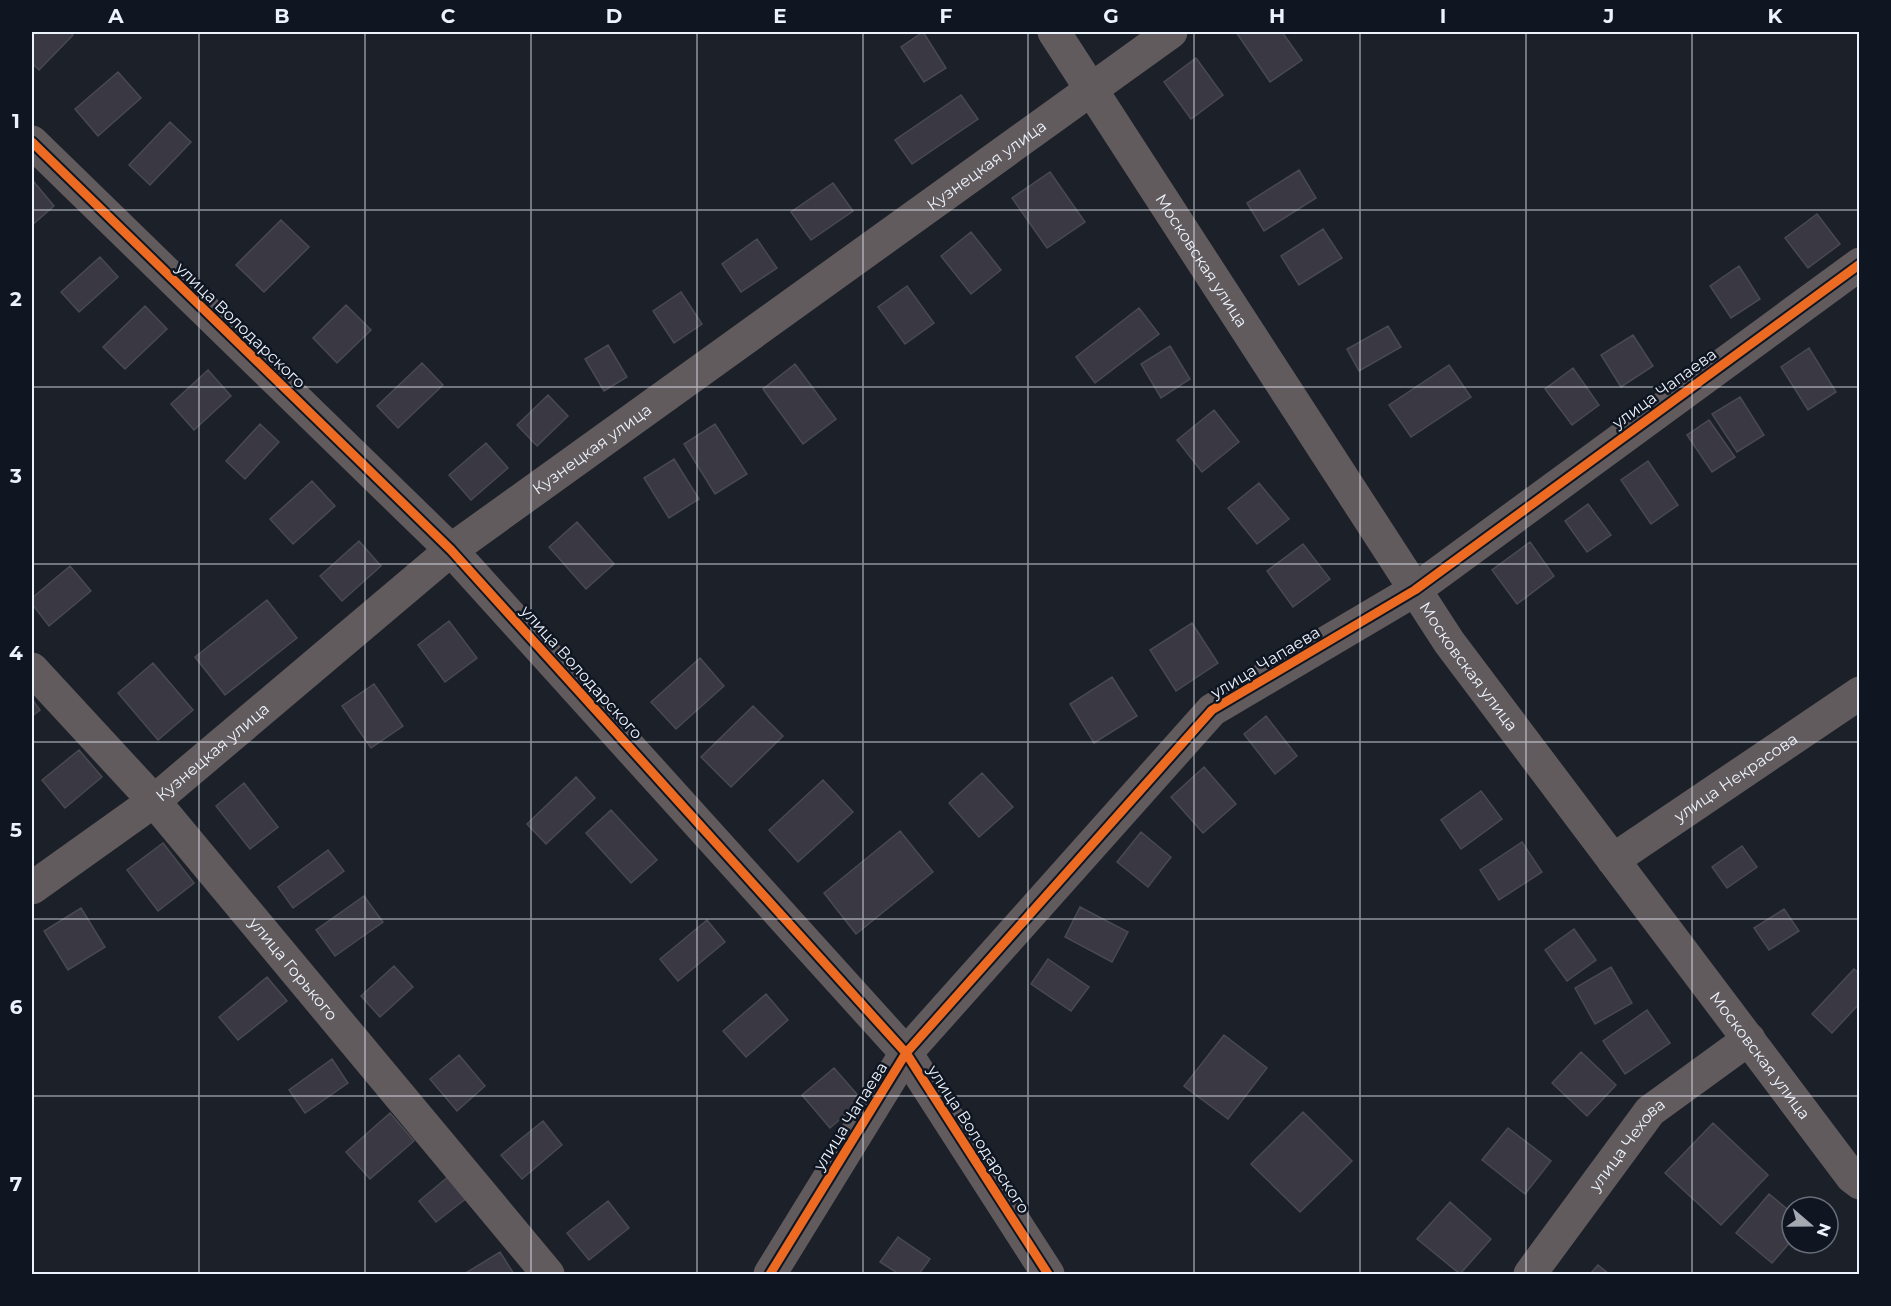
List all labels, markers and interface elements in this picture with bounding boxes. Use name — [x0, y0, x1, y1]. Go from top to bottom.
text: A — [107, 4, 124, 28]
text: B — [274, 4, 290, 28]
text: C — [441, 4, 456, 28]
text: D — [606, 4, 622, 28]
text: E — [773, 4, 787, 28]
text: F — [940, 4, 953, 28]
text: G — [1103, 4, 1119, 28]
text: H — [1269, 4, 1285, 28]
text: I — [1440, 4, 1446, 28]
text: J — [1603, 4, 1614, 28]
text: K — [1768, 4, 1784, 28]
text: 1 — [12, 109, 20, 133]
street label: Кузнецкая улица — [923, 116, 1050, 215]
street label: Московская улица — [1151, 190, 1252, 331]
street label: улица Володарского — [171, 258, 309, 392]
text: 2 — [10, 287, 22, 311]
street label: улица Чапаева — [1608, 344, 1720, 433]
street label: Кузнецкая улица — [529, 400, 655, 498]
text: 3 — [9, 464, 22, 488]
street label: Московская улица — [1415, 598, 1522, 735]
street label: улица Володарского — [516, 601, 647, 743]
street label: улица Чапаева — [1206, 622, 1323, 703]
text: 4 — [9, 641, 23, 665]
street label: Кузнецкая улица — [152, 699, 273, 805]
street label: улица Некрасова — [1670, 729, 1801, 827]
text: 5 — [10, 818, 22, 842]
street label: улица Горького — [244, 913, 342, 1024]
street label: Московская улица — [1706, 988, 1814, 1123]
text: 6 — [10, 995, 23, 1019]
street label: улица Чапаева — [809, 1059, 891, 1175]
street label: улица Володарского — [923, 1061, 1034, 1217]
street label: улица Чехова — [1585, 1094, 1669, 1196]
text: 7 — [10, 1172, 22, 1196]
north arrow — [1780, 1195, 1840, 1255]
text: N — [1812, 1221, 1835, 1239]

